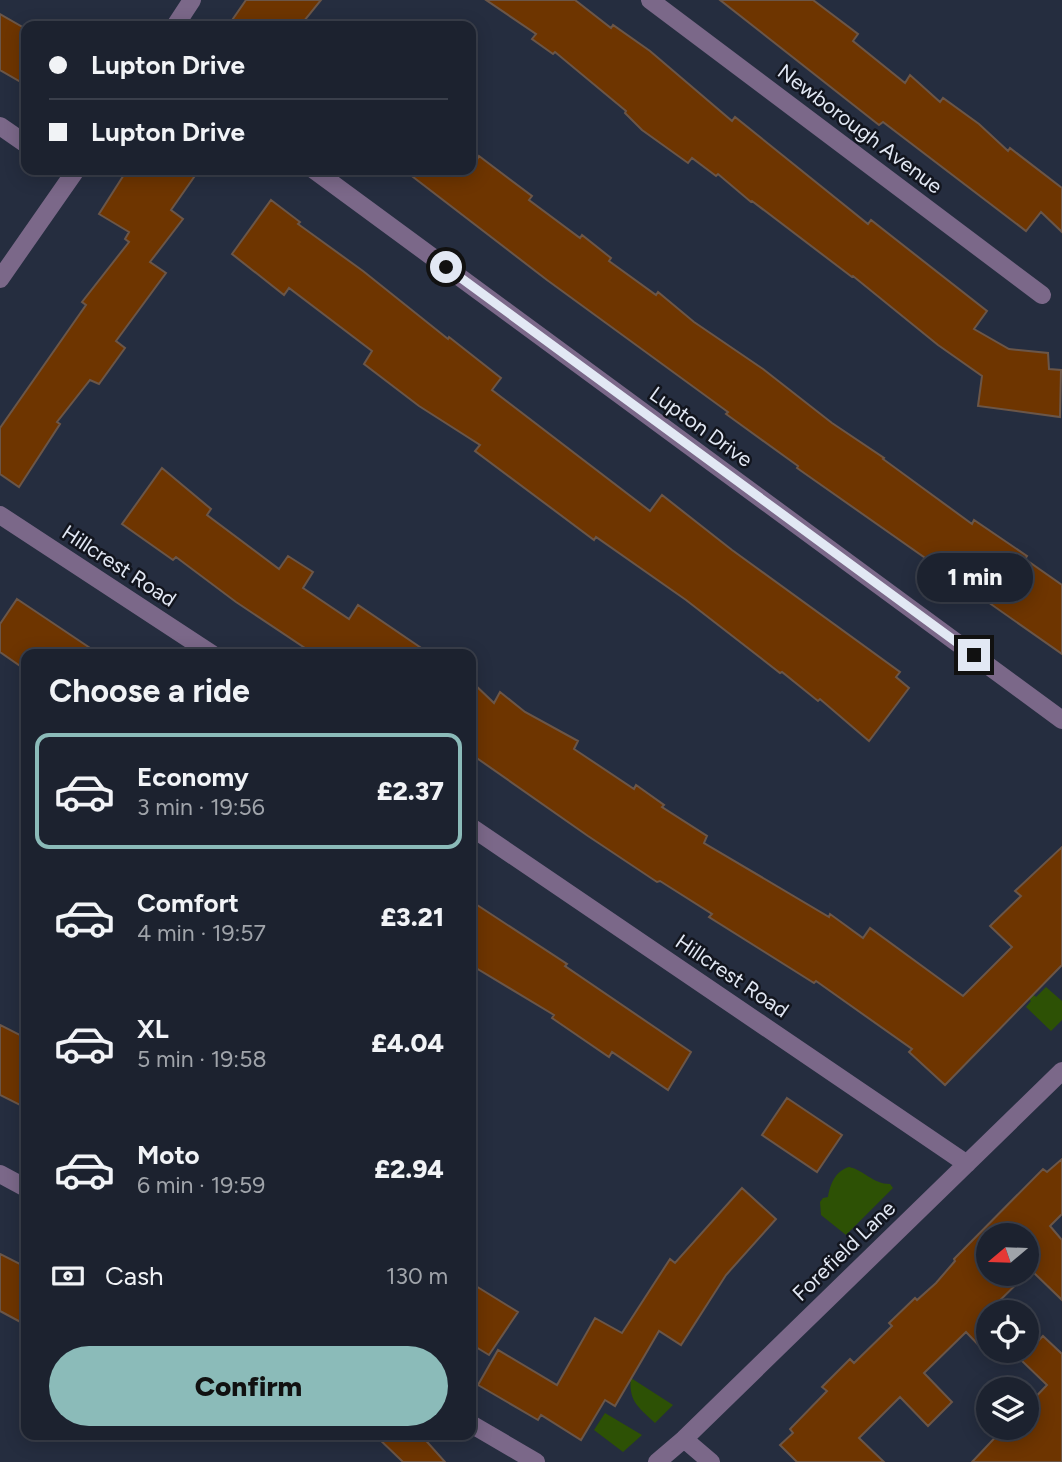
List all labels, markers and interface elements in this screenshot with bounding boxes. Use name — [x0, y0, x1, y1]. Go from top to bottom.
text: Lupton Drive — [91, 49, 245, 81]
street label: Newborough Avenue — [773, 59, 948, 199]
text: Lupton Drive — [91, 116, 245, 148]
route start — [430, 251, 462, 283]
street label: Lupton Drive — [645, 381, 757, 472]
street label: Hillcrest Road — [58, 519, 181, 612]
callout: 1 min — [916, 554, 1032, 602]
text: 1 min — [948, 563, 1002, 591]
route end — [958, 639, 990, 671]
text: Choose a ride — [49, 672, 250, 710]
icon: car — [53, 760, 116, 823]
text: Economy — [137, 761, 249, 793]
text: £2.37 — [377, 775, 444, 807]
text: 3 min · 19:56 — [137, 793, 265, 821]
icon: car — [53, 886, 116, 949]
text: Comfort — [137, 887, 239, 919]
text: £3.21 — [380, 901, 444, 933]
text: 4 min · 19:57 — [137, 919, 266, 947]
street label: Hillcrest Road — [671, 929, 794, 1023]
icon: car — [53, 1012, 116, 1075]
text: XL — [137, 1013, 169, 1045]
text: £4.04 — [371, 1027, 444, 1059]
text: 5 min · 19:58 — [137, 1045, 267, 1073]
icon: car — [53, 1138, 116, 1201]
text: Moto — [137, 1139, 200, 1171]
text: £2.94 — [374, 1153, 444, 1185]
text: 6 min · 19:59 — [137, 1171, 265, 1199]
street label: Forefield Lane — [787, 1195, 900, 1306]
north arrow — [976, 1223, 1040, 1286]
map controls — [976, 1223, 1039, 1440]
icon: cash — [49, 1257, 87, 1295]
text: Cash — [105, 1260, 164, 1292]
text: 130 m — [386, 1262, 448, 1290]
button: locate — [976, 1300, 1039, 1363]
button: Confirm — [49, 1346, 448, 1426]
button: layers — [976, 1377, 1039, 1440]

